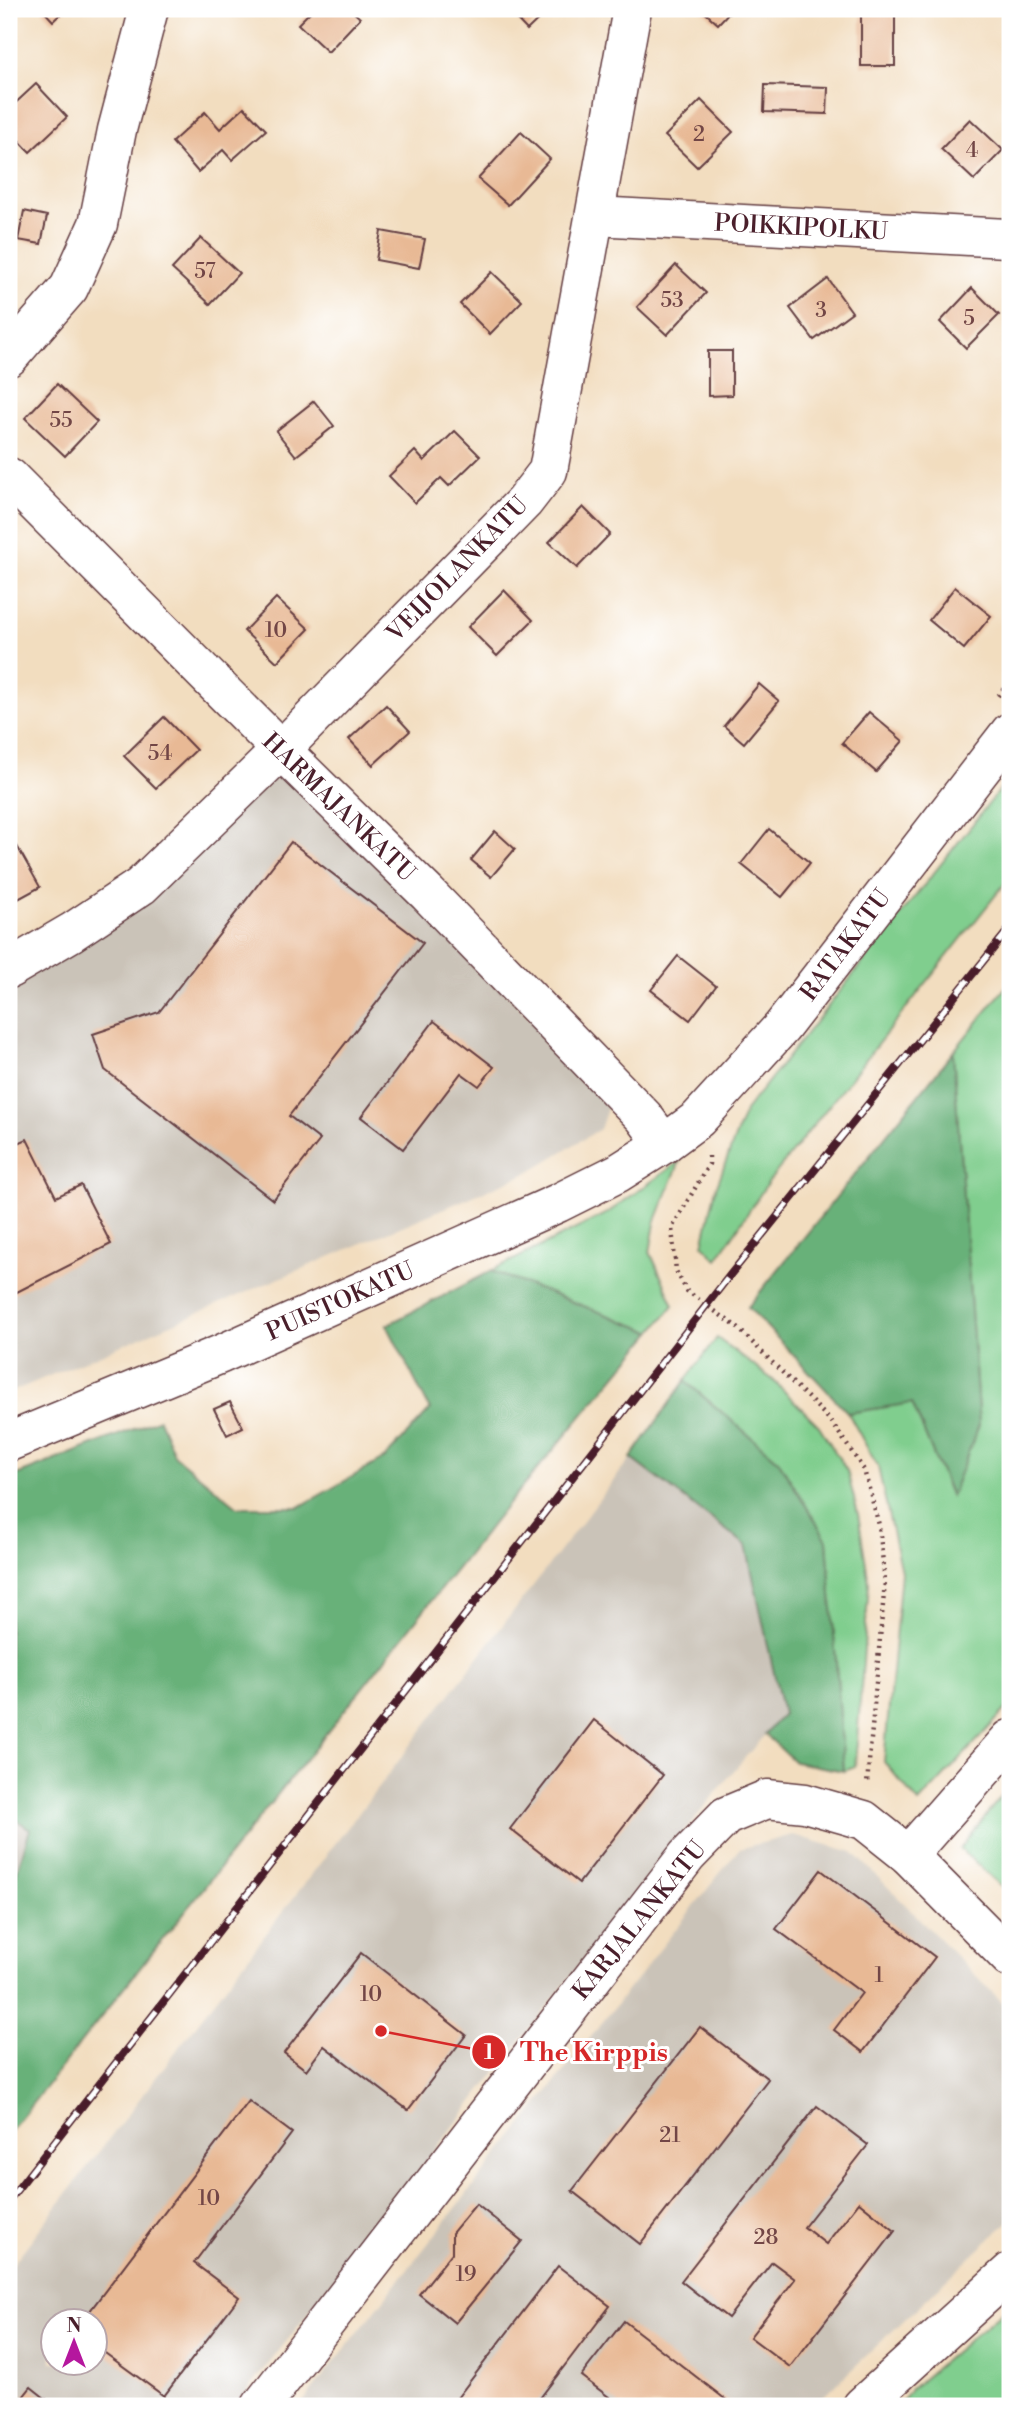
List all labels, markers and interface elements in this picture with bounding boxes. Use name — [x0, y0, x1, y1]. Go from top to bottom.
house number: 2 — [693, 122, 705, 148]
house number: 4 — [966, 138, 978, 164]
street label: POIKKIPOLKU — [713, 208, 889, 248]
house number: 57 — [194, 259, 216, 285]
house number: 53 — [660, 288, 684, 314]
house number: 3 — [815, 298, 827, 324]
house number: 5 — [963, 306, 975, 332]
house number: 55 — [49, 408, 73, 434]
street label: VEIJOLANKATU — [380, 490, 535, 649]
house number: 10 — [265, 618, 287, 644]
street label: HARMAJANKATU — [255, 727, 421, 889]
house number: 54 — [148, 741, 172, 767]
street label: RATAKATU — [794, 884, 898, 1007]
street label: PUISTOKATU — [262, 1256, 420, 1348]
street label: KARJALANKATU — [566, 1835, 713, 2006]
house number: 1 — [874, 1963, 884, 1989]
house number: 10 — [360, 1982, 382, 2008]
callout: The Kirppis — [471, 2028, 682, 2075]
text: The Kirppis — [520, 2037, 668, 2069]
text: 1 — [484, 2040, 494, 2066]
house number: 21 — [659, 2123, 681, 2149]
house number: 10 — [198, 2186, 220, 2212]
house number: 28 — [754, 2225, 778, 2251]
house number: 19 — [455, 2262, 477, 2288]
north arrow — [38, 2306, 108, 2376]
text: N — [66, 2314, 82, 2338]

